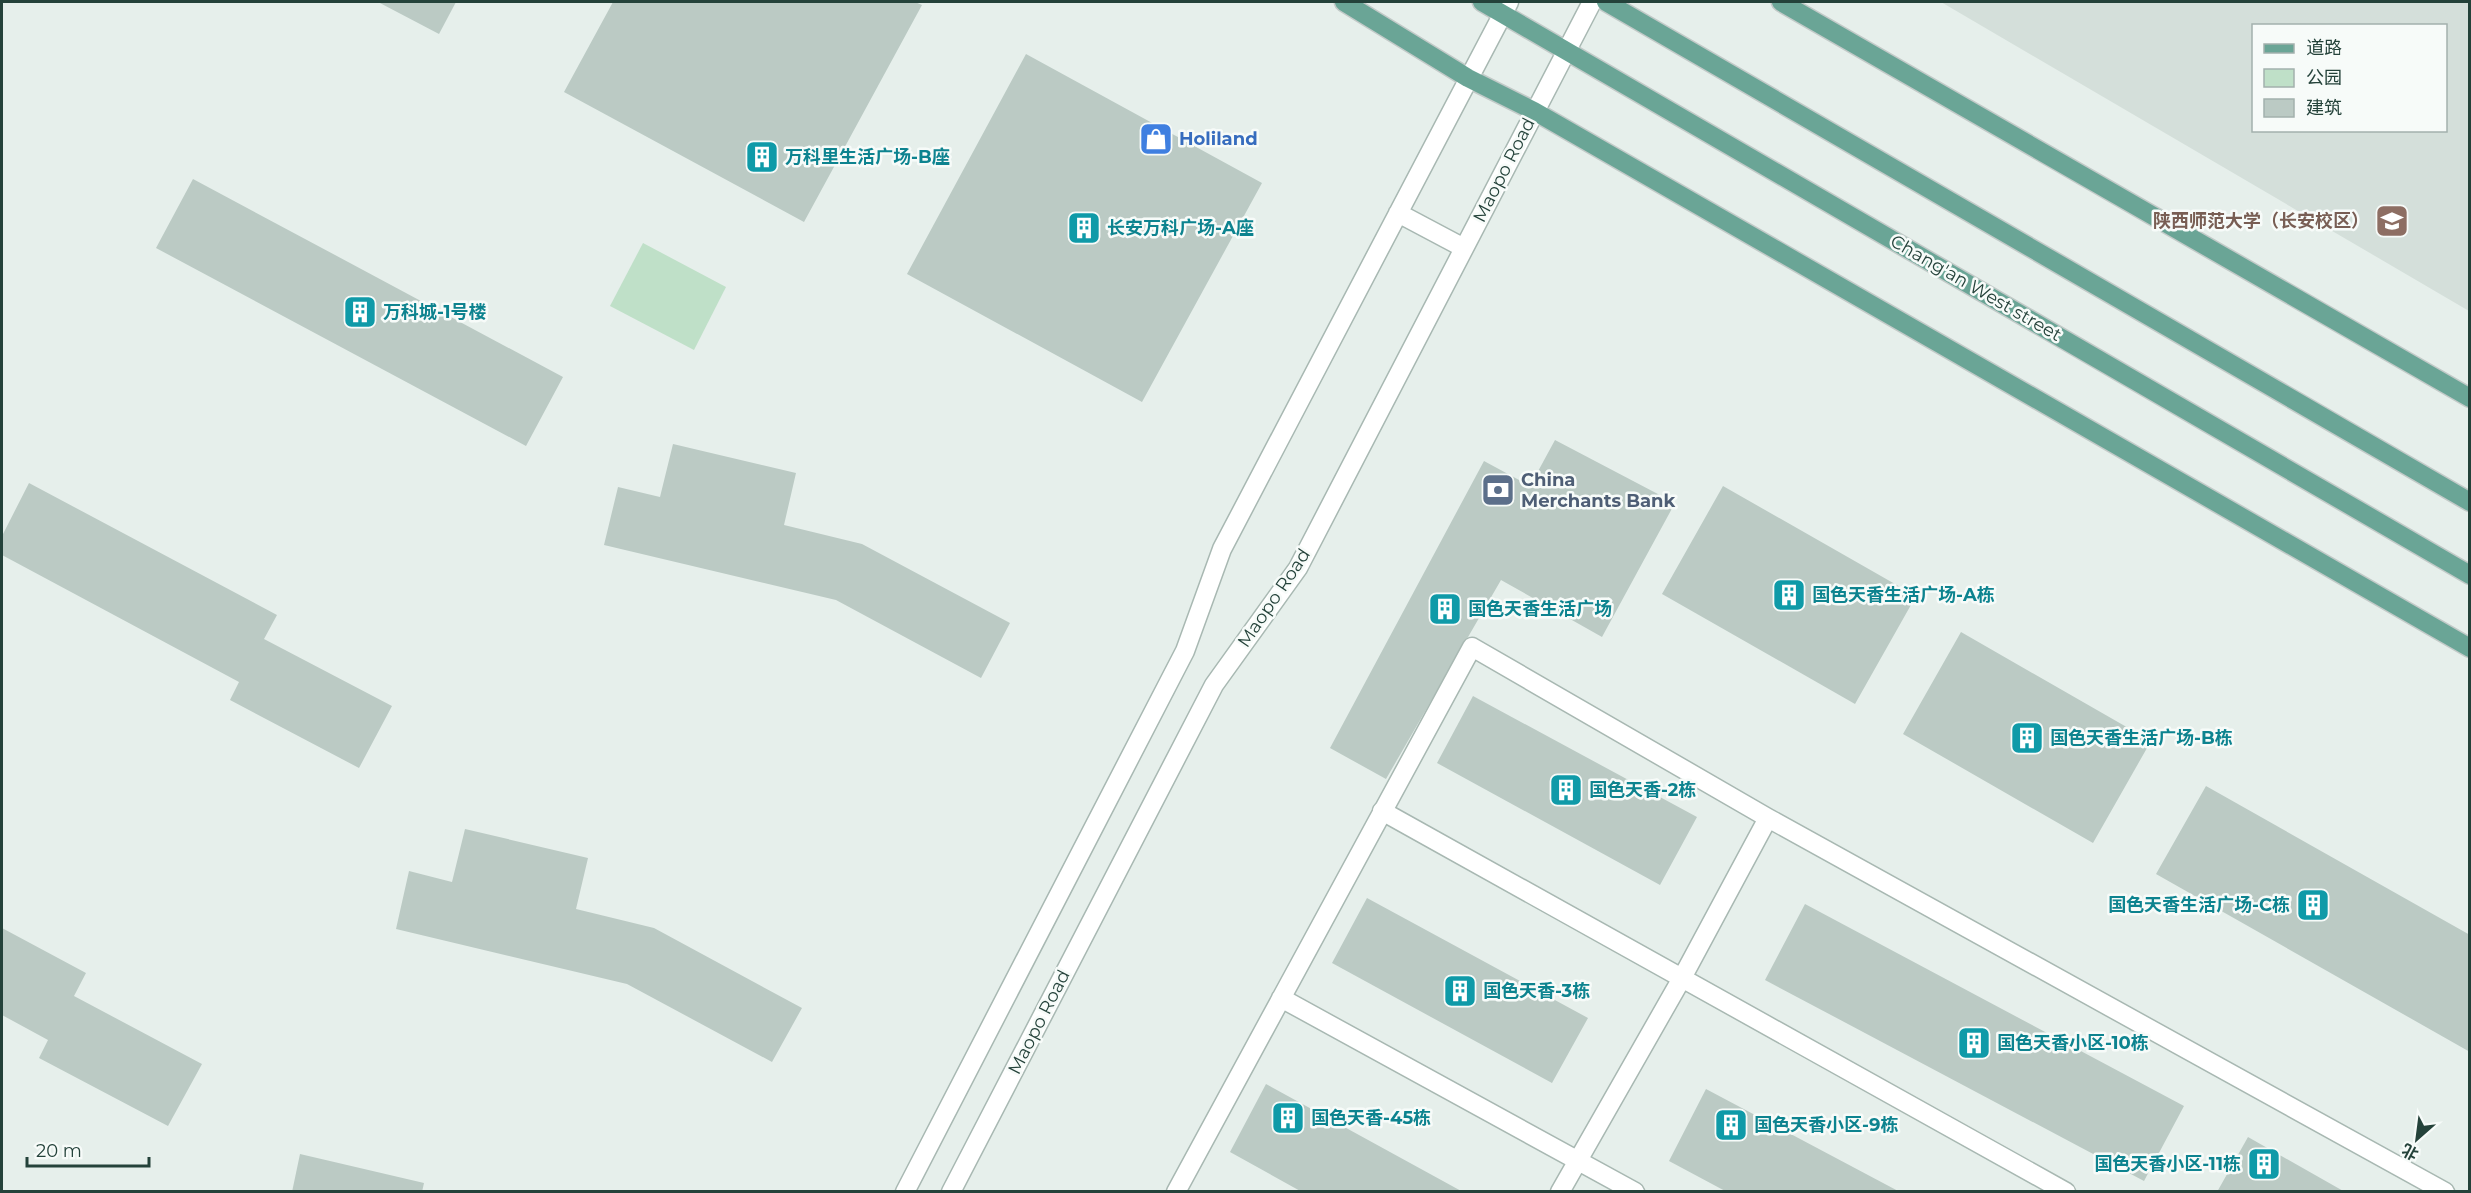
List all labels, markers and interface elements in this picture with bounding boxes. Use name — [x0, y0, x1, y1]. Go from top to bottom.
legend — [2252, 24, 2447, 132]
text: 道路 — [2306, 37, 2342, 59]
text: 公园 — [2306, 67, 2342, 89]
text: 建筑 — [2306, 97, 2342, 119]
street label: Maopo Road — [1468, 114, 1540, 226]
shop icon: Holiland — [1138, 121, 1174, 157]
place label: Holiland — [1179, 128, 1258, 150]
building icon: 万科里生活广场-B座 — [744, 139, 780, 175]
place label: 万科里生活广场-B座 — [785, 146, 950, 168]
school or university icon: 陕西师范大学（长安校区） — [2374, 203, 2410, 239]
building icon: 长安万科广场-A座 — [1066, 210, 1102, 246]
place label: 陕西师范大学（长安校区） — [2153, 210, 2369, 232]
place label: 长安万科广场-A座 — [1107, 217, 1254, 239]
street label: Chang'an West street — [1886, 230, 2066, 346]
building icon: 万科城-1号楼 — [342, 294, 378, 330]
place label: 万科城-1号楼 — [383, 301, 487, 323]
place label: China Merchants Bank — [1521, 469, 1676, 512]
bank icon: China Merchants Bank — [1480, 472, 1516, 508]
street label: Maopo Road — [1233, 544, 1315, 652]
building icon: 国色天香生活广场-A栋 — [1771, 577, 1807, 613]
place label: 国色天香生活广场-A栋 — [1812, 584, 1995, 606]
building icon: 国色天香生活广场 — [1427, 591, 1463, 627]
place label: 国色天香生活广场 — [1468, 598, 1612, 620]
building icon: 国色天香生活广场-B栋 — [2009, 720, 2045, 756]
place label: 国色天香生活广场-B栋 — [2050, 727, 2233, 749]
building icon: 国色天香-2栋 — [1548, 772, 1584, 808]
place label: 国色天香-2栋 — [1589, 779, 1696, 801]
building icon: 国色天香生活广场-C栋 — [2295, 887, 2331, 923]
place label: 国色天香生活广场-C栋 — [2108, 894, 2290, 916]
street label: Maopo Road — [1003, 966, 1075, 1078]
building icon: 国色天香-3栋 — [1442, 973, 1478, 1009]
place label: 国色天香-3栋 — [1483, 980, 1590, 1002]
building icon: 国色天香小区-10栋 — [1956, 1025, 1992, 1061]
place label: 国色天香小区-10栋 — [1997, 1032, 2149, 1054]
building icon: 国色天香-45栋 — [1270, 1100, 1306, 1136]
place label: 国色天香-45栋 — [1311, 1107, 1431, 1129]
building icon: 国色天香小区-9栋 — [1713, 1107, 1749, 1143]
north arrow — [2387, 1109, 2447, 1169]
place label: 国色天香小区-9栋 — [1754, 1114, 1898, 1136]
scale bar — [27, 1130, 148, 1168]
text: 20 m — [36, 1140, 82, 1162]
text: 北 — [2399, 1140, 2422, 1164]
building icon: 国色天香小区-11栋 — [2246, 1146, 2282, 1182]
place label: 国色天香小区-11栋 — [2094, 1153, 2241, 1175]

